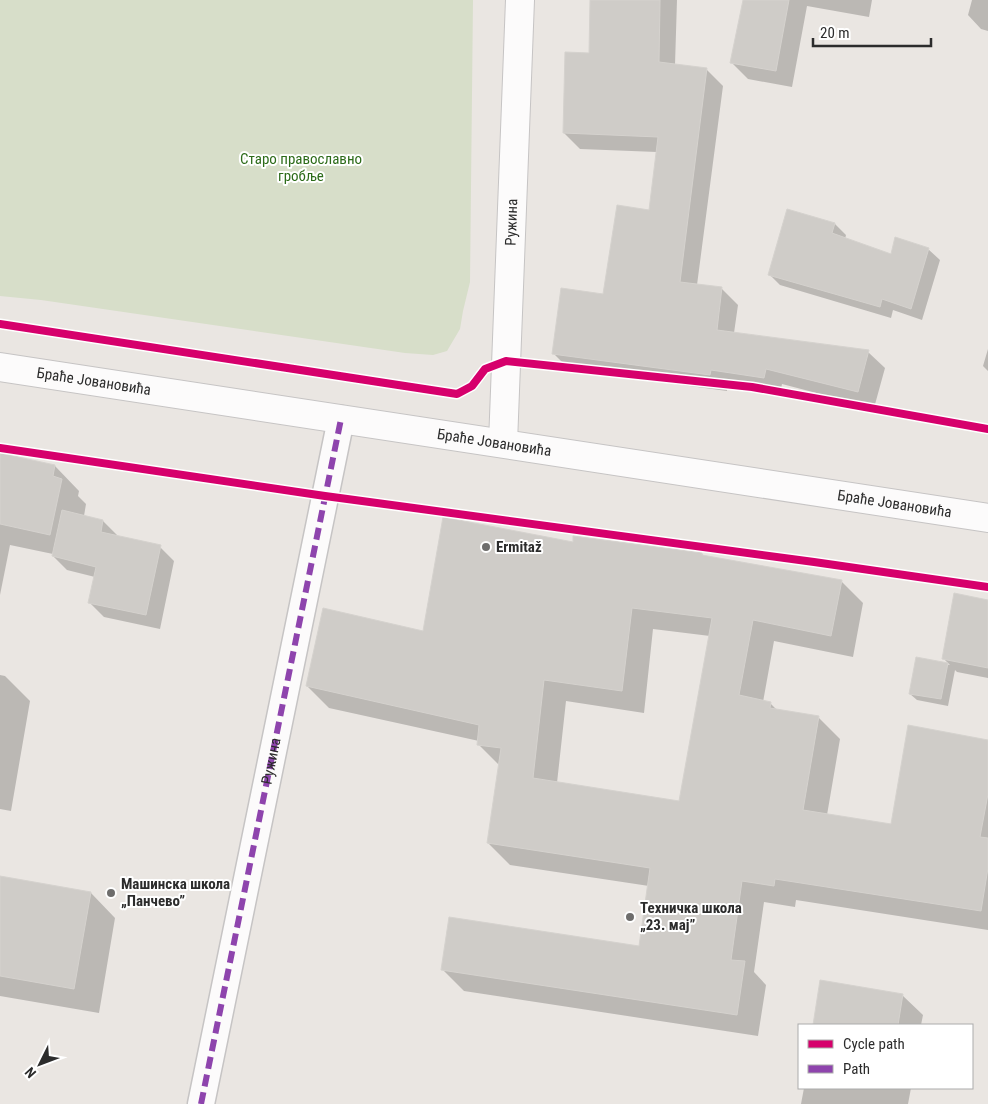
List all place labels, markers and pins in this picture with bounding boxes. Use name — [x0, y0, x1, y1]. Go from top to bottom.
place label: Ermitaž — [496, 538, 542, 556]
marker: Ermitaž — [480, 541, 492, 553]
place label: Машинска школа „Панчево” — [121, 875, 230, 910]
marker: Машинска школа „Панчево” — [105, 887, 117, 899]
place label: Техничка школа „23. мај” — [640, 899, 742, 934]
marker: Техничка школа „23. мај” — [624, 911, 636, 923]

